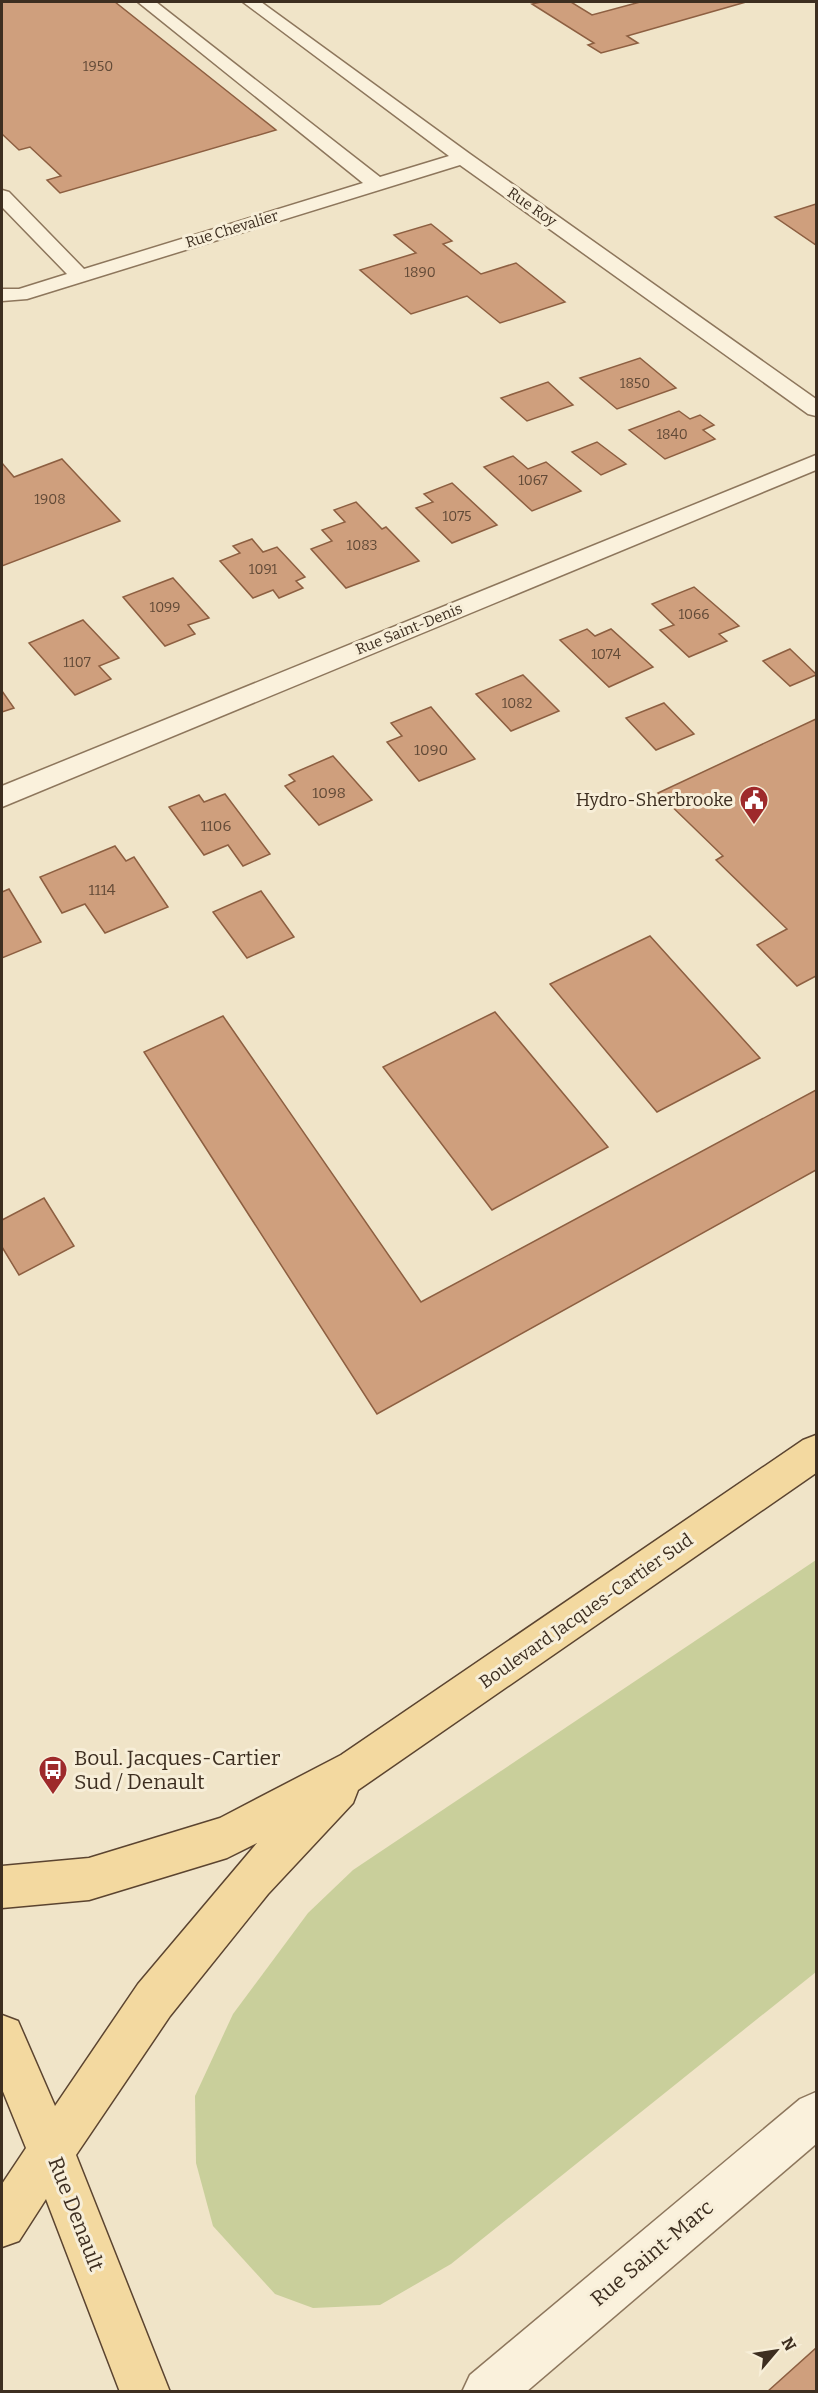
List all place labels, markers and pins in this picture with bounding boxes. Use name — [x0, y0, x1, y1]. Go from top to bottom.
public building icon: Hydro-Sherbrooke — [738, 784, 770, 826]
place label: Hydro-Sherbrooke — [576, 789, 733, 811]
place label: Boul. Jacques-Cartier Sud / Denault — [74, 1745, 280, 1795]
bus stop icon: Boul. Jacques-Cartier Sud / Denault — [37, 1754, 69, 1796]

